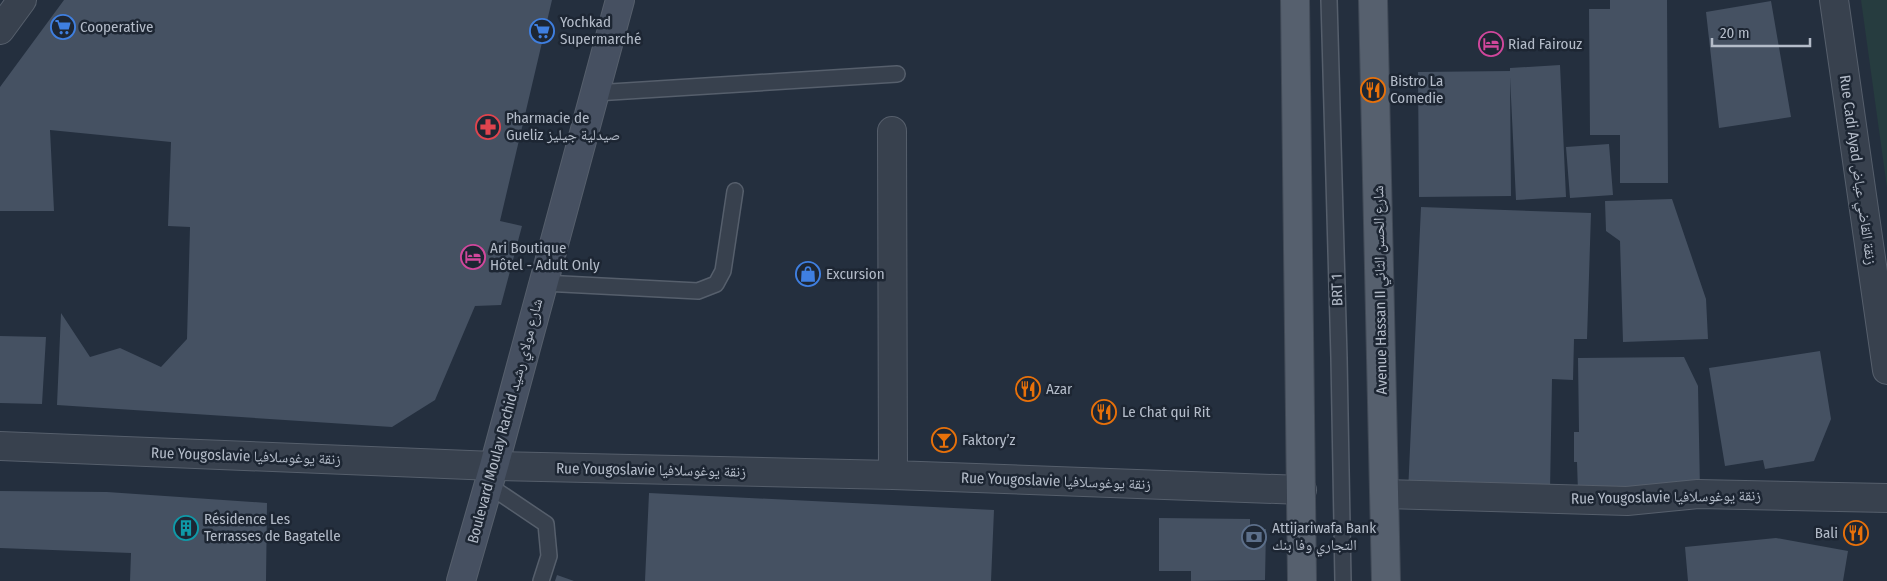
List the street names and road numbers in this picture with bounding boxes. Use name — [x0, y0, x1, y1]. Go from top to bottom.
street label: Rue Cadi Ayad زنقة القاضي عياض — [1833, 74, 1880, 267]
street label: Avenue Hassan II شارع الحسن الثاني — [1369, 185, 1394, 395]
street label: BRT 1 — [1327, 273, 1347, 307]
street label: Boulevard Moulay Rachid شارع مولاي رشيد — [464, 297, 549, 546]
street label: Rue Yougoslavie زنقة يوغوسلافيا — [151, 444, 342, 468]
street label: Rue Yougoslavie زنقة يوغوسلافيا — [556, 459, 746, 481]
street label: Rue Yougoslavie زنقة يوغوسلافيا — [961, 469, 1152, 493]
street label: Rue Yougoslavie زنقة يوغوسلافيا — [1571, 486, 1761, 508]

